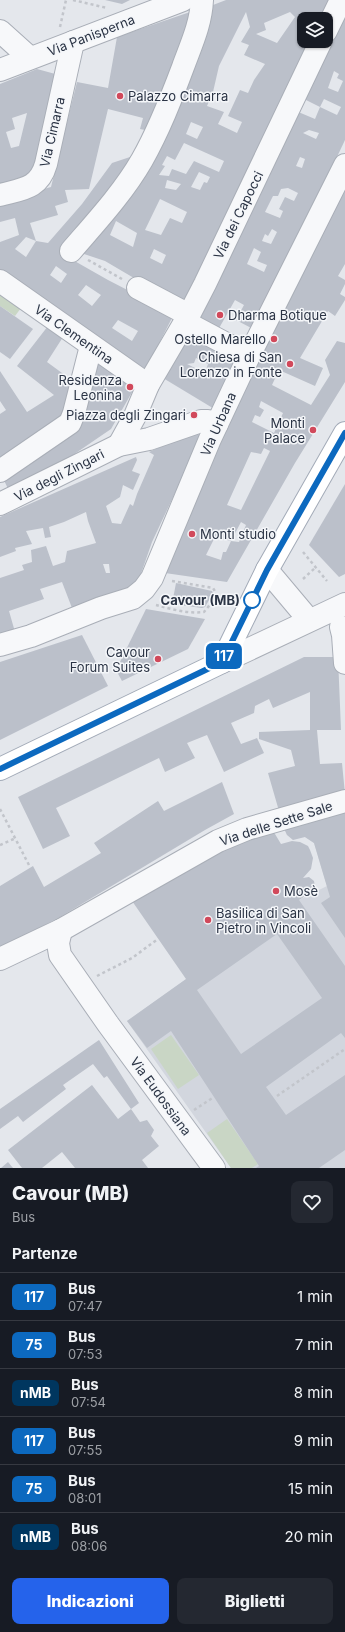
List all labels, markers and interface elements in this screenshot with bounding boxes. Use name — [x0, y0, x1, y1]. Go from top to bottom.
street label: Via Panisperna — [45, 11, 137, 59]
map controls — [297, 12, 333, 48]
button: layers — [297, 12, 333, 48]
place label: Palazzo Cimarra — [128, 88, 228, 104]
marker: Palazzo Cimarra — [115, 91, 125, 101]
street label: Via Cimarra — [36, 95, 68, 169]
street label: Via dei Capocci — [210, 168, 266, 262]
street label: Via Clementina — [32, 301, 116, 367]
place label: Dharma Botique — [228, 307, 327, 323]
marker: Dharma Botique — [215, 310, 225, 320]
place label: Ostello Marello — [174, 331, 266, 347]
marker: Ostello Marello — [269, 334, 279, 344]
place label: Chiesa di San Lorenzo in Fonte — [180, 349, 282, 380]
marker: Chiesa di San Lorenzo in Fonte — [285, 359, 295, 369]
place label: Residenza Leonina — [59, 372, 122, 403]
marker: Residenza Leonina — [125, 382, 135, 392]
street label: Via Urbana — [197, 390, 239, 458]
place label: Piazza degli Zingari — [66, 407, 186, 423]
marker: Piazza degli Zingari — [189, 410, 199, 420]
place label: Monti Palace — [264, 415, 305, 446]
marker: Monti Palace — [308, 425, 318, 435]
street label: Via degli Zingari — [11, 445, 107, 505]
place label: Monti studio — [200, 526, 276, 542]
marker: Monti studio — [187, 529, 197, 539]
marker: Cavour (MB) — [243, 591, 261, 609]
place label: Cavour (MB) — [161, 592, 240, 608]
line badge: 117 — [201, 643, 247, 669]
place label: Cavour Forum Suites — [70, 644, 150, 675]
text: 117 — [214, 647, 234, 664]
marker: Cavour Forum Suites — [153, 654, 163, 664]
street label: Via delle Sette Sale — [218, 797, 334, 849]
place label: Mosè — [284, 883, 318, 899]
marker: Mosè — [271, 886, 281, 896]
place label: Basilica di San Pietro in Vincoli — [216, 905, 311, 936]
marker: Basilica di San Pietro in Vincoli — [203, 915, 213, 925]
street label: Via Eudossiana — [127, 1053, 195, 1139]
button: heart — [291, 1181, 333, 1223]
text: Cavour (MB) — [12, 1182, 129, 1205]
text: Bus — [12, 1209, 35, 1225]
text: Partenze — [12, 1244, 78, 1263]
text: Bus — [68, 1279, 96, 1298]
text: 1 min — [297, 1287, 333, 1306]
text: 117 — [24, 1288, 44, 1305]
text: 07:47 — [68, 1298, 102, 1314]
text: Bus — [68, 1327, 96, 1346]
text: 7 min — [295, 1335, 333, 1354]
text: 75 — [26, 1336, 42, 1353]
text: 07:53 — [68, 1346, 103, 1362]
text: Bus — [71, 1375, 99, 1394]
text: 8 min — [294, 1383, 333, 1402]
text: nMB — [20, 1384, 51, 1401]
text: 07:54 — [71, 1394, 106, 1410]
text: Bus — [68, 1423, 96, 1442]
text: 9 min — [294, 1431, 333, 1450]
text: 117 — [24, 1432, 44, 1449]
text: 07:55 — [68, 1442, 102, 1458]
text: Bus — [68, 1471, 96, 1490]
text: 15 min — [288, 1479, 333, 1498]
text: 75 — [26, 1480, 42, 1497]
text: 08:01 — [68, 1490, 101, 1506]
text: Bus — [71, 1519, 99, 1538]
text: 20 min — [285, 1527, 333, 1546]
text: nMB — [20, 1528, 51, 1545]
text: 08:06 — [71, 1538, 107, 1554]
button: Indicazioni — [12, 1578, 169, 1624]
button: Biglietti — [177, 1578, 333, 1624]

